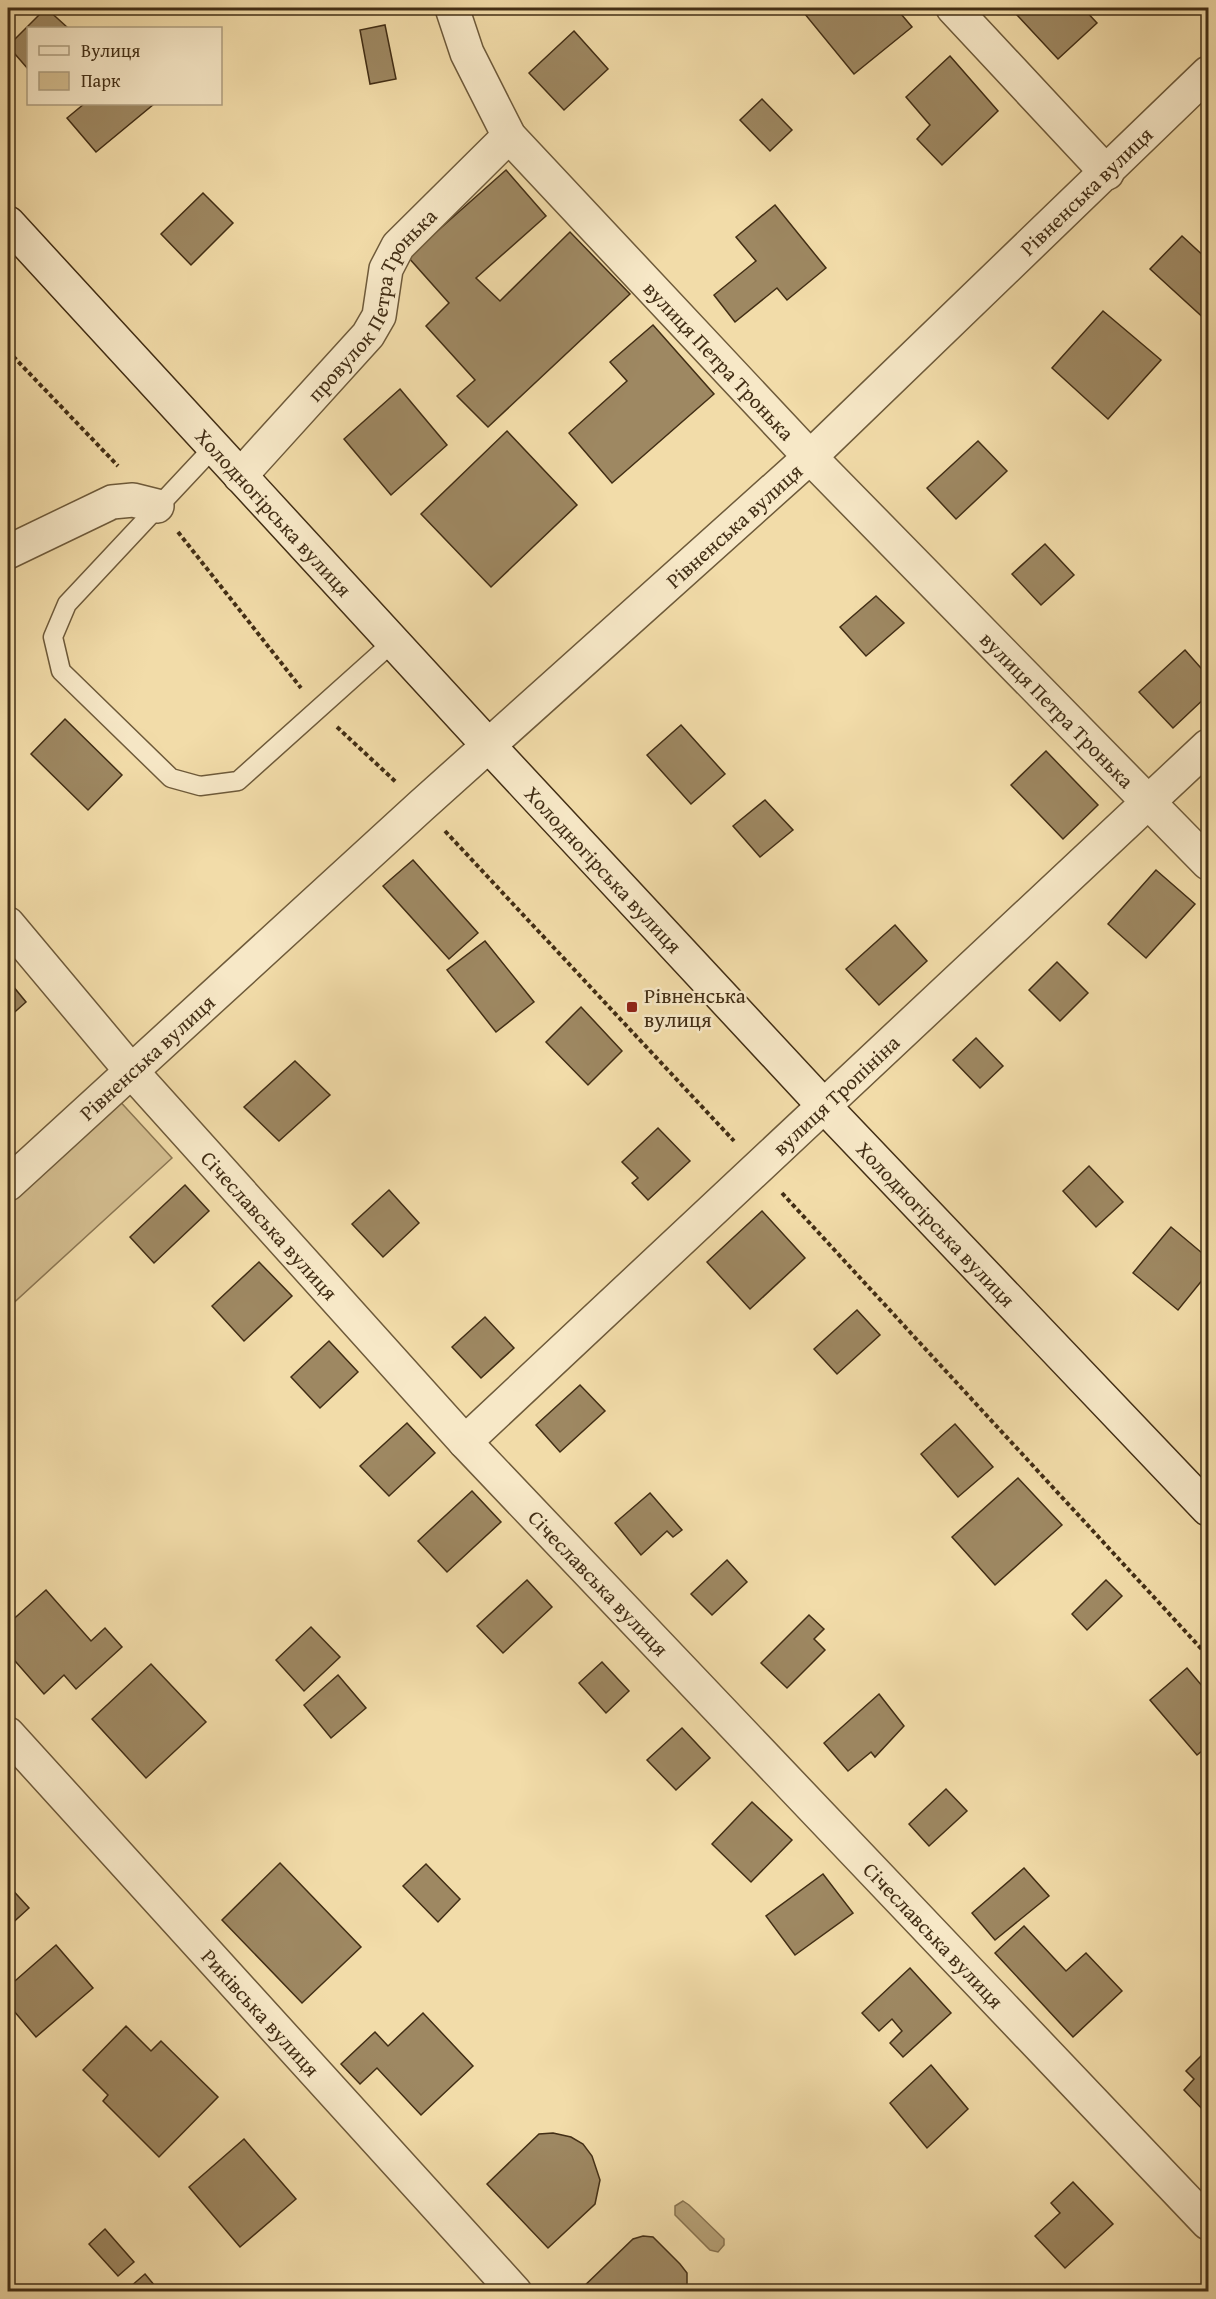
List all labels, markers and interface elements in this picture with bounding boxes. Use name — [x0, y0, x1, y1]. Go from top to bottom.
legend — [27, 27, 222, 105]
text: Вулиця — [81, 37, 140, 64]
text: Парк — [81, 67, 121, 94]
street label: Рівненська вулиця — [1013, 119, 1160, 262]
street label: провулок Петра Тронька — [299, 201, 444, 408]
street label: вулиця Петра Тронька — [637, 274, 802, 447]
street label: Холодногірська вулиця — [189, 421, 360, 604]
street label: Рівненська вулиця — [659, 456, 809, 595]
street label: вулиця Петра Тронька — [973, 624, 1142, 795]
street label: Холодногірська вулиця — [518, 779, 690, 960]
place label: Рівненська вулиця — [644, 980, 746, 1035]
street label: Рівненська вулиця — [72, 987, 222, 1127]
marker: Рівненська вулиця — [625, 1000, 639, 1014]
street label: вулиця Тропініна — [765, 1027, 906, 1162]
street label: Холодногірська вулиця — [849, 1134, 1023, 1314]
street label: Січеславська вулиця — [194, 1143, 346, 1307]
street label: Січеславська вулиця — [521, 1502, 676, 1663]
street label: Січеславська вулиця — [856, 1855, 1011, 2015]
street label: Риківська вулиця — [194, 1941, 328, 2083]

